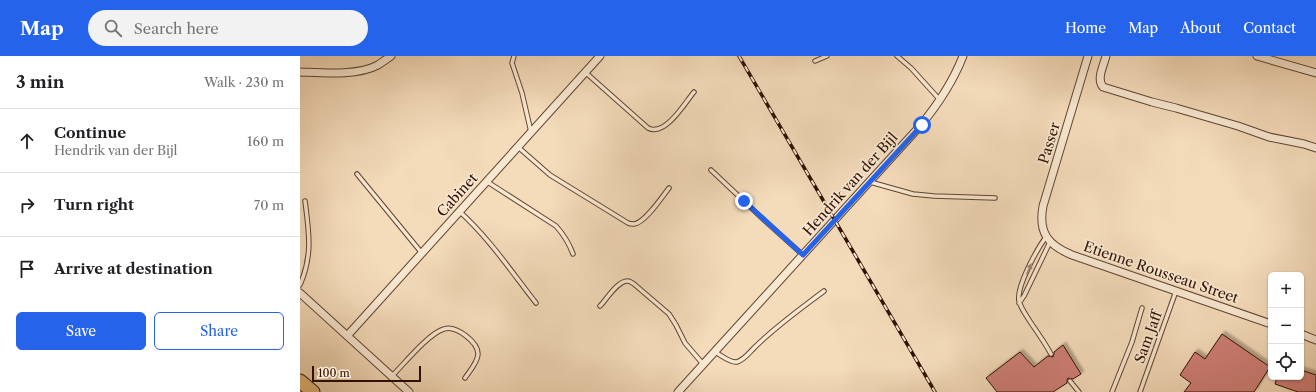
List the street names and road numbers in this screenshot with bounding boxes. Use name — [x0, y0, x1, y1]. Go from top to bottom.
street label: Passer — [1034, 120, 1064, 166]
street label: Hendrik van der Bijl — [799, 129, 901, 239]
street label: Cabinet — [433, 169, 481, 221]
street label: Etienne Rousseau Street — [1081, 237, 1241, 307]
street label: Sam Jaff — [1130, 306, 1167, 366]

